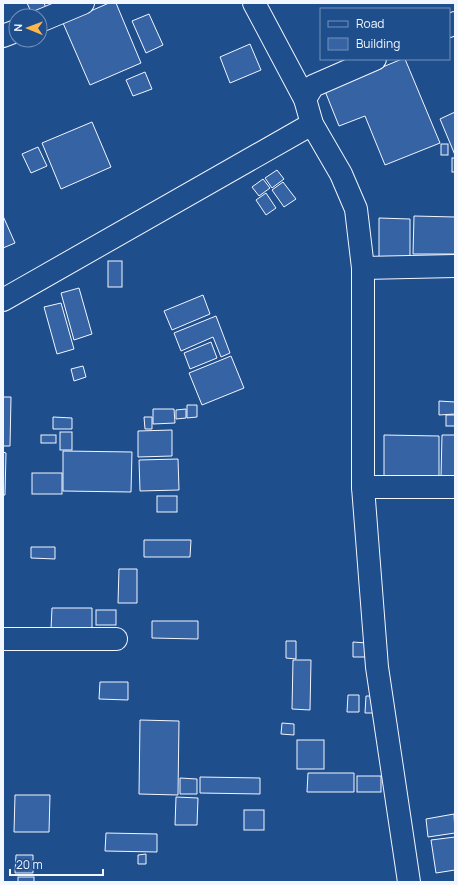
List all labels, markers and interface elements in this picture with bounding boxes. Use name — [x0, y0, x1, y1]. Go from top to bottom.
north arrow — [8, 8, 48, 48]
legend — [320, 8, 450, 60]
text: Road — [356, 15, 384, 32]
text: N — [10, 24, 25, 32]
text: Building — [356, 35, 400, 52]
scale bar — [10, 851, 103, 877]
text: 20 m — [16, 856, 43, 873]

